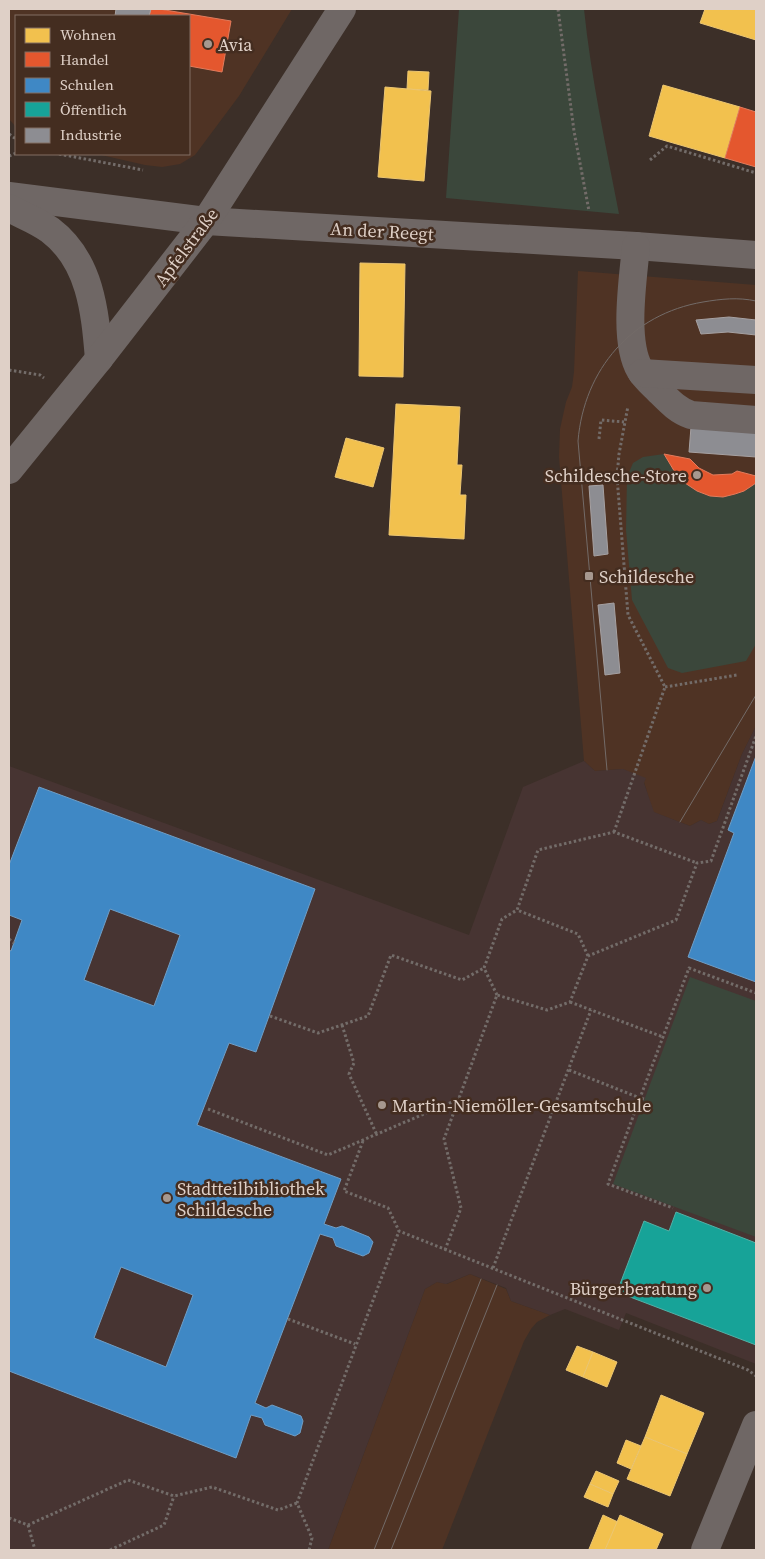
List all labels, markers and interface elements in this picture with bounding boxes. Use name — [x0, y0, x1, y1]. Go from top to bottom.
legend — [15, 15, 190, 155]
text: Wohnen — [60, 24, 116, 45]
place label: Avia — [218, 32, 253, 57]
marker: Avia — [202, 38, 214, 50]
text: Handel — [60, 49, 109, 70]
text: Schulen — [60, 74, 114, 95]
text: Öffentlich — [60, 99, 127, 120]
text: Industrie — [60, 124, 122, 145]
street label: Apfelstraße — [148, 203, 224, 291]
street label: An der Reegt — [330, 216, 434, 246]
place label: Schildesche-Store — [545, 463, 687, 488]
marker: Schildesche-Store — [691, 469, 703, 481]
place label: Schildesche — [599, 564, 694, 589]
marker: Schildesche — [583, 570, 595, 582]
place label: Martin-Niemöller-Gesamtschule — [392, 1093, 651, 1118]
marker: Martin-Niemöller-Gesamtschule — [376, 1099, 388, 1111]
place label: Stadtteilbibliothek Schildesche — [177, 1176, 325, 1222]
marker: Stadtteilbibliothek Schildesche — [161, 1192, 173, 1204]
place label: Bürgerberatung — [570, 1276, 697, 1301]
marker: Bürgerberatung — [701, 1282, 713, 1294]

